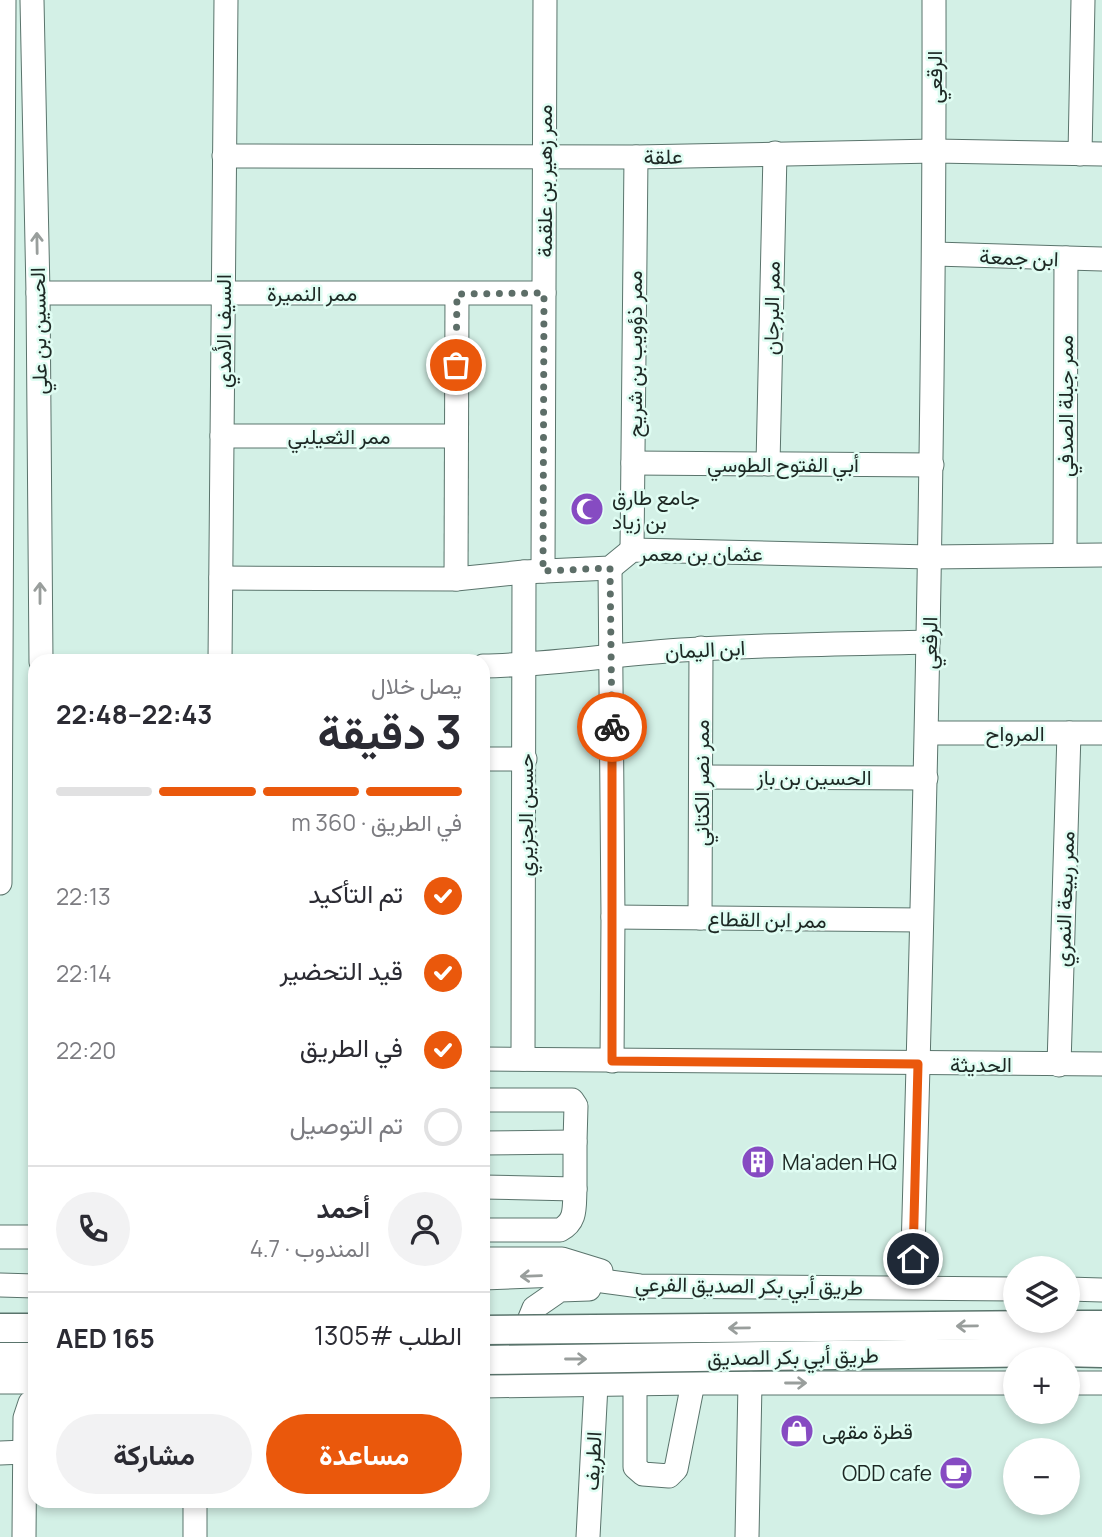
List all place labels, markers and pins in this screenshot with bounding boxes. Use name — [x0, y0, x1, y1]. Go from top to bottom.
pin — [426, 335, 486, 395]
place label: جامع طارق بن زياد — [612, 483, 700, 535]
mosque icon: جامع طارق بن زياد — [568, 490, 606, 528]
building icon: Ma'aden HQ — [739, 1143, 777, 1181]
place label: Ma'aden HQ — [782, 1148, 897, 1176]
pin — [883, 1229, 943, 1289]
shop icon: قطرة مقهى — [778, 1412, 816, 1450]
place label: قطرة مقهى — [822, 1417, 913, 1445]
cafe icon: ODD cafe — [937, 1454, 975, 1492]
place label: ODD cafe — [842, 1459, 932, 1487]

